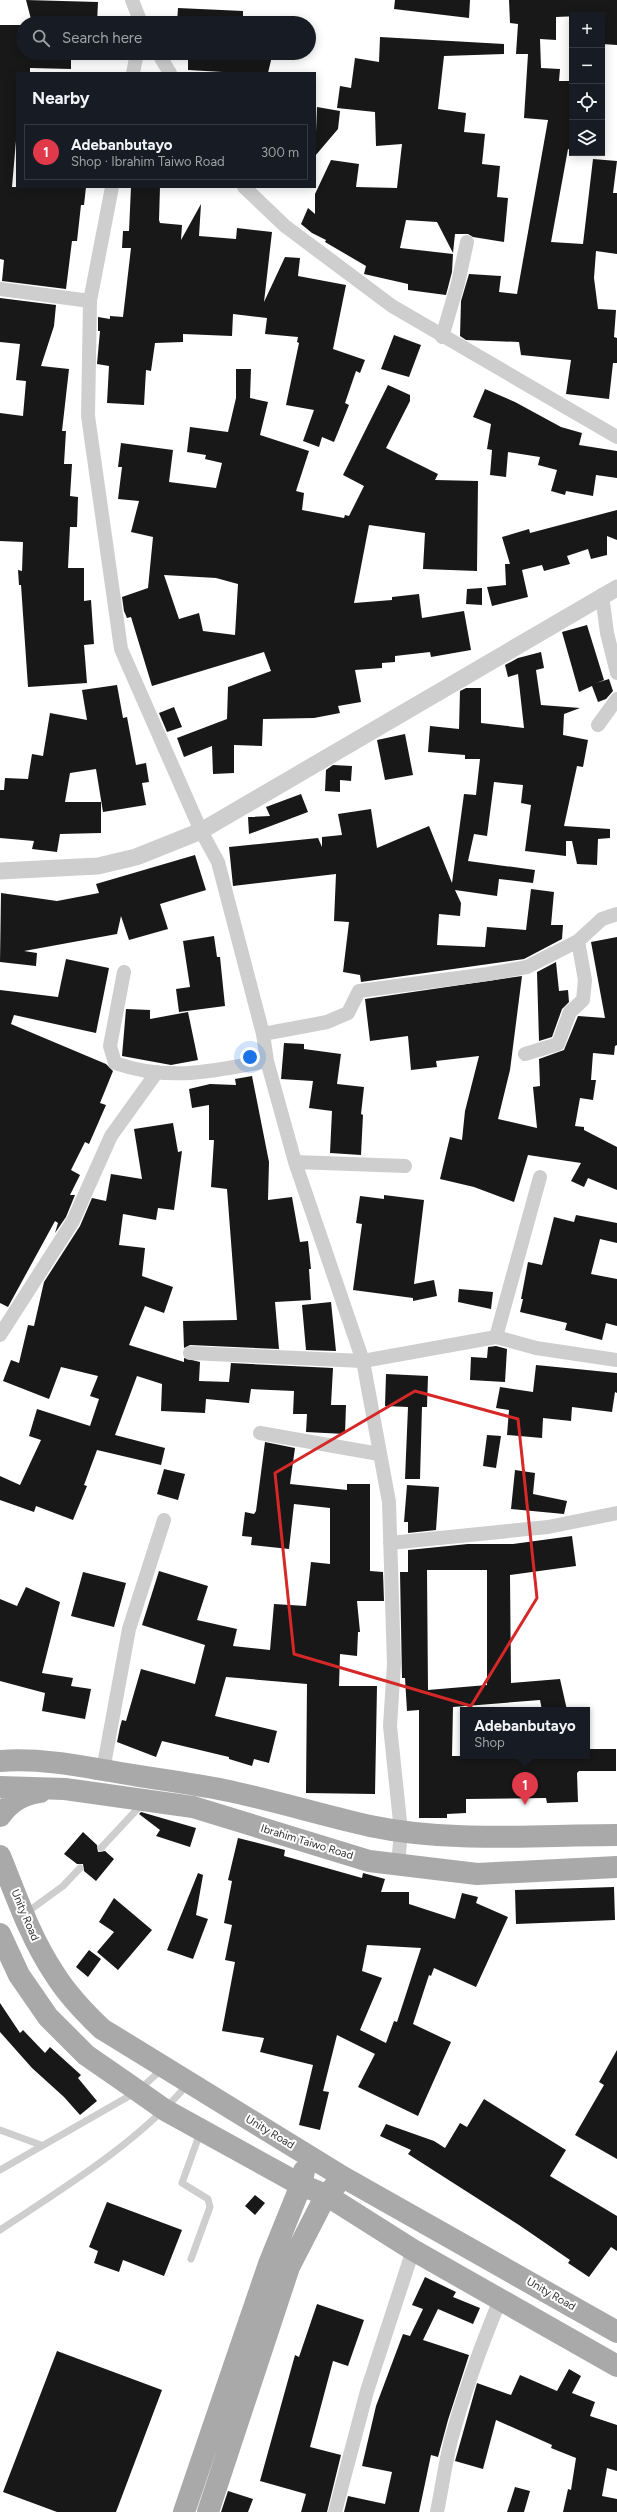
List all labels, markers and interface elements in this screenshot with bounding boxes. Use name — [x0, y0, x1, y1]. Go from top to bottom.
map controls — [569, 12, 605, 156]
button: + — [569, 12, 605, 48]
search box — [16, 16, 316, 60]
icon: search — [30, 27, 52, 49]
text: Search here — [62, 29, 142, 47]
button: − — [569, 48, 605, 84]
button: locate — [569, 84, 605, 120]
text: Nearby — [32, 88, 90, 108]
button: layers — [569, 120, 605, 156]
text: Adebanbutayo — [71, 136, 173, 154]
text: 1 — [43, 145, 49, 160]
text: 300 m — [261, 145, 299, 160]
text: Shop · Ibrahim Taiwo Road — [71, 154, 225, 169]
your location — [240, 1047, 260, 1067]
popup — [460, 1707, 590, 1759]
text: Adebanbutayo — [474, 1717, 576, 1735]
text: Shop — [474, 1735, 505, 1750]
pin: 1 — [512, 1772, 538, 1805]
street label: Ibrahim Taiwo Road — [259, 1822, 355, 1862]
street label: Unity Road — [8, 1887, 42, 1943]
street label: Unity Road — [243, 2112, 297, 2152]
street label: Unity Road — [524, 2275, 578, 2313]

